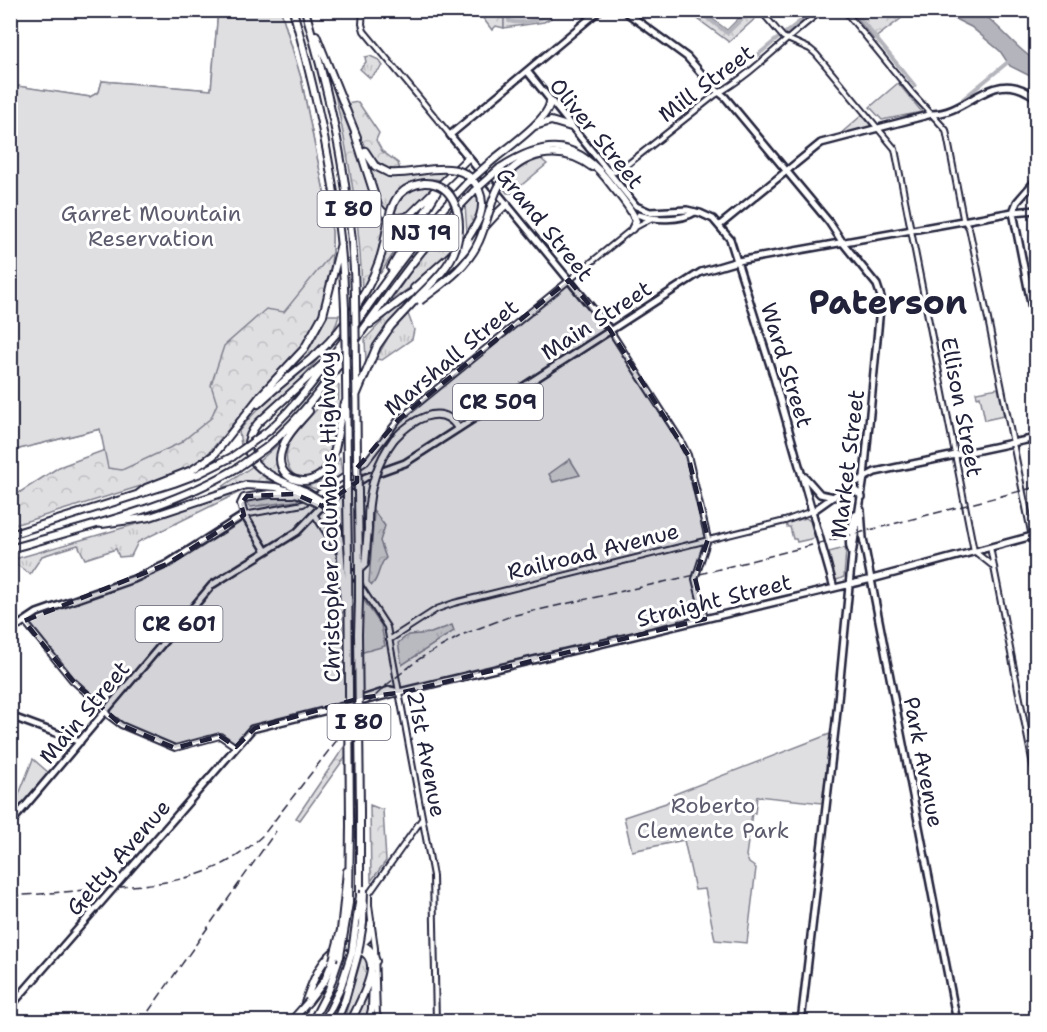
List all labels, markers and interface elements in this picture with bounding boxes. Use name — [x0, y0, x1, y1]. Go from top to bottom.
street label: Mill Street — [653, 38, 760, 129]
street label: Oliver Street — [543, 72, 650, 195]
street label: Grand Street — [490, 161, 600, 287]
road number: I 80 — [318, 191, 380, 227]
park label: Garret Mountain Reservation — [61, 199, 241, 253]
road number: NJ 19 — [384, 215, 458, 251]
street label: Main Street — [535, 274, 657, 367]
district label: Paterson — [809, 279, 967, 325]
street label: Marshall Street — [378, 293, 525, 422]
street label: Ward Street — [754, 299, 819, 431]
street label: Ellison Street — [934, 335, 989, 479]
street label: Christopher Columbus Highway — [312, 351, 347, 683]
road number: CR 509 — [453, 384, 543, 420]
street label: Market Street — [824, 388, 871, 540]
street label: Railroad Avenue — [504, 516, 682, 587]
street label: Straight Street — [634, 567, 795, 634]
road number: CR 601 — [136, 606, 222, 642]
street label: Main Street — [33, 655, 136, 770]
street label: 21st Avenue — [400, 689, 453, 820]
street label: Park Avenue — [897, 694, 950, 830]
road number: I 80 — [328, 704, 391, 740]
park label: Roberto Clemente Park — [637, 791, 789, 845]
street label: Getty Avenue — [60, 793, 177, 922]

